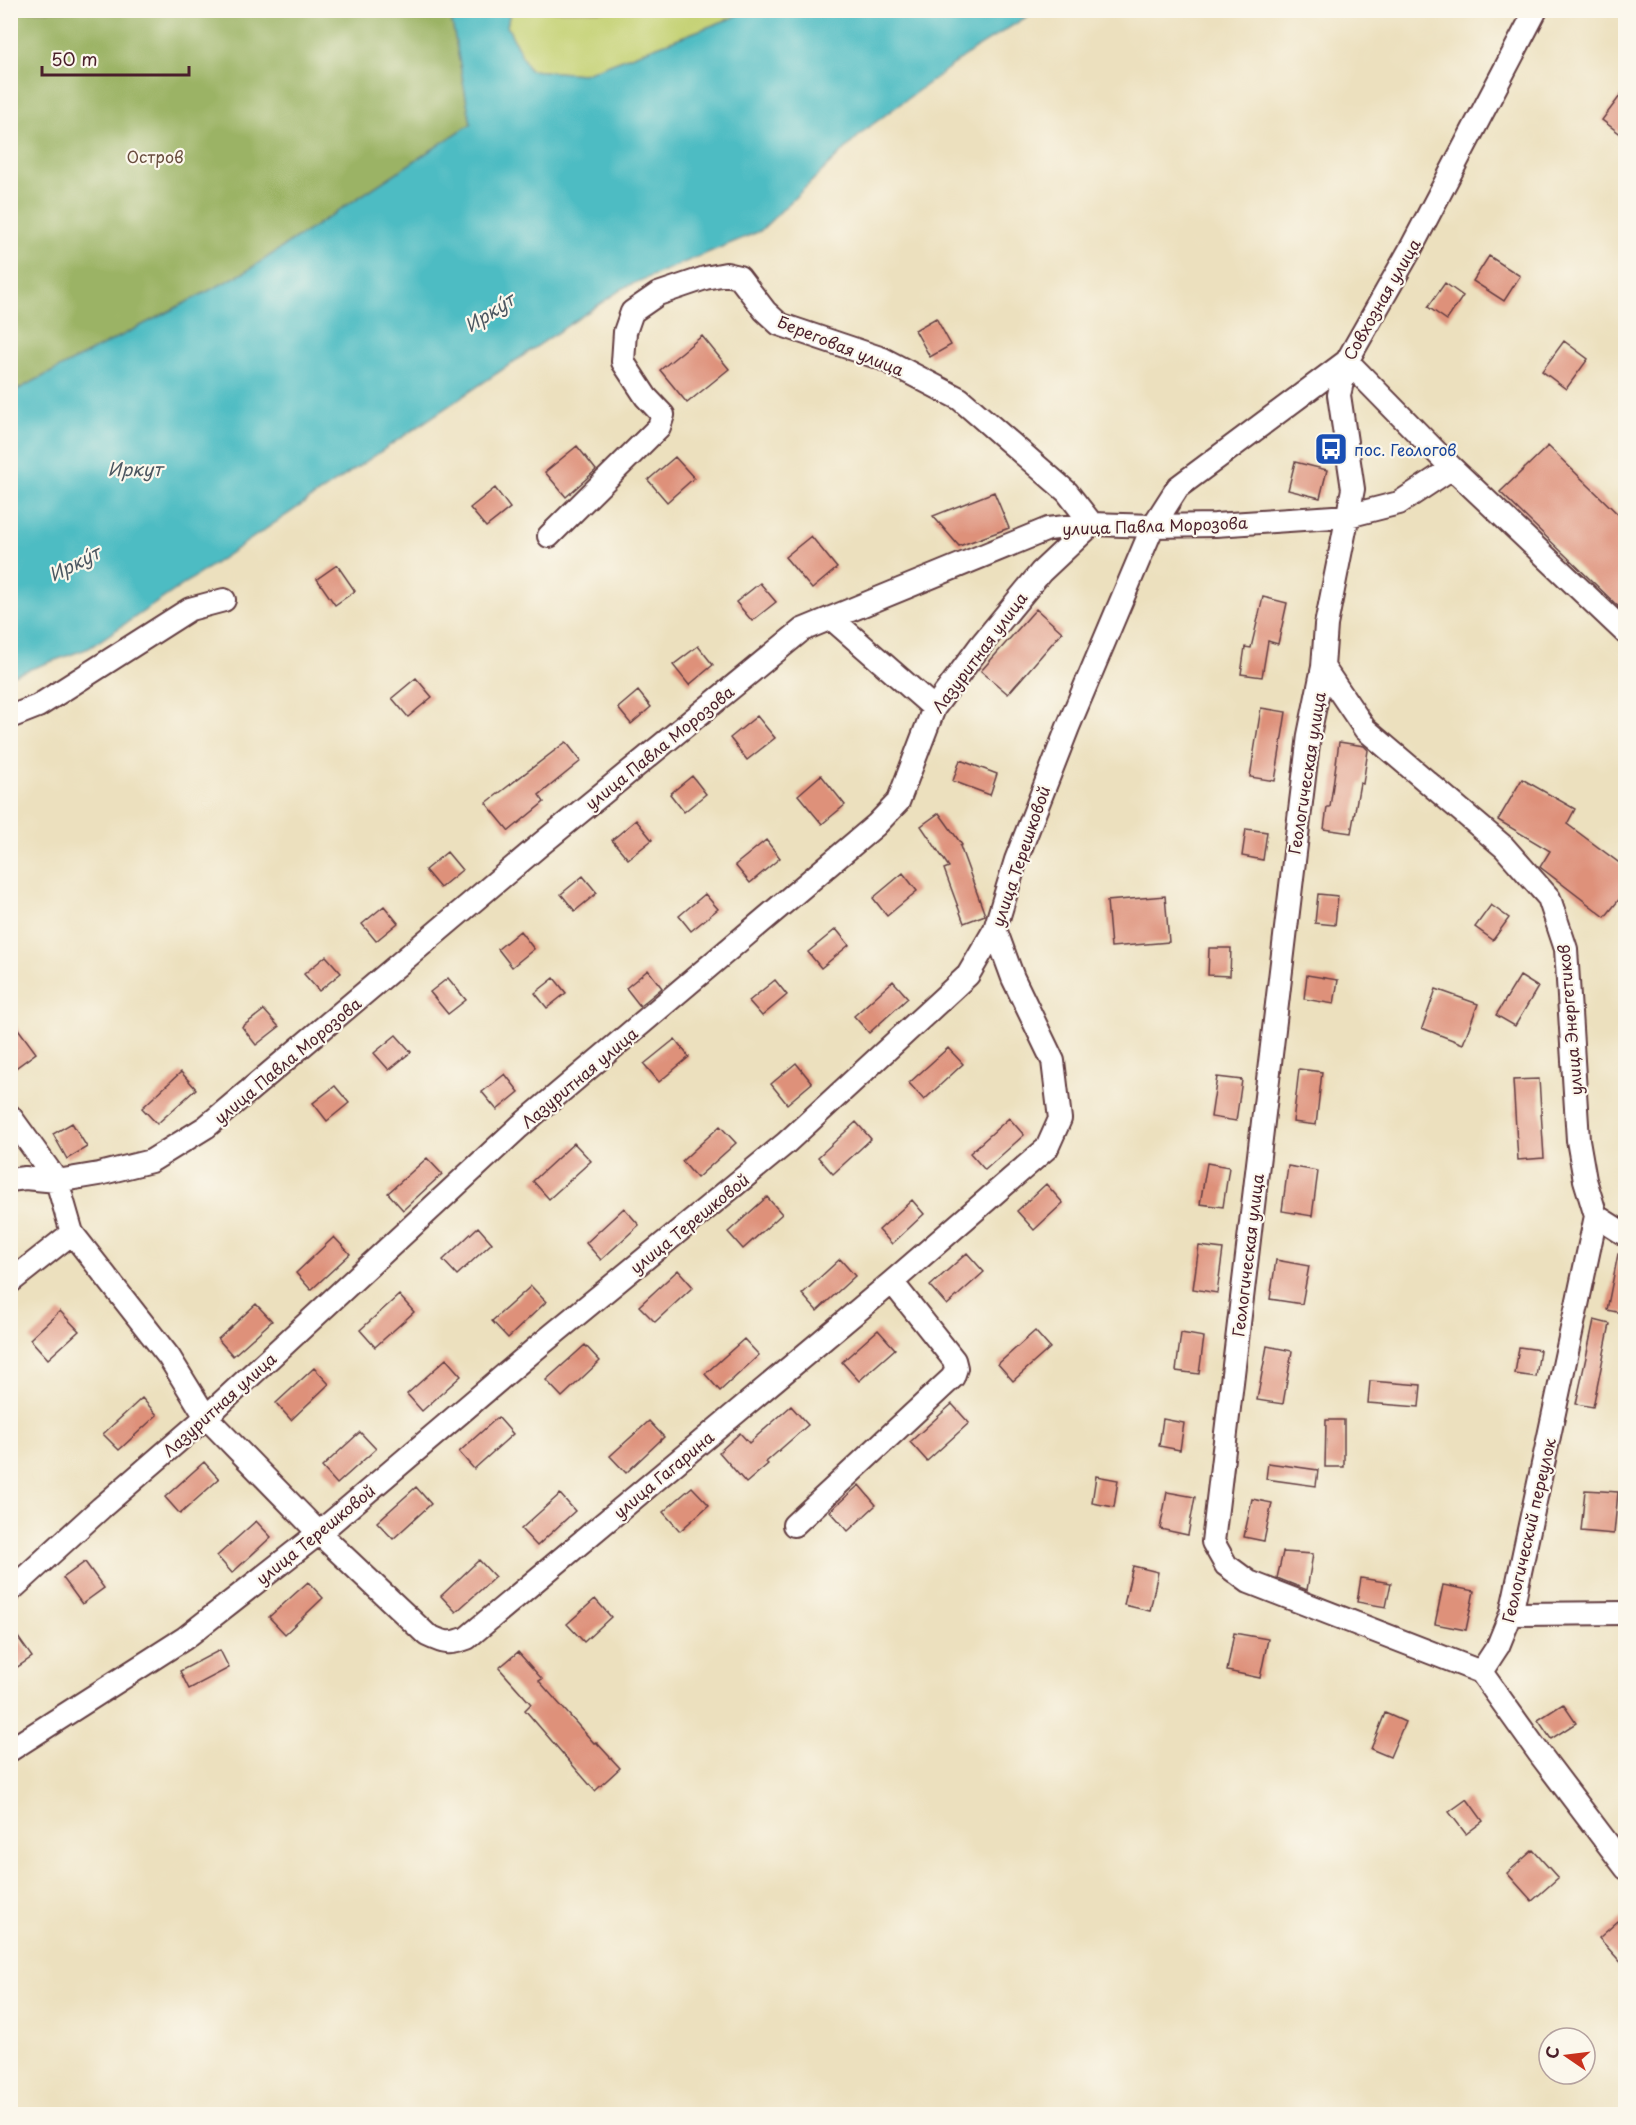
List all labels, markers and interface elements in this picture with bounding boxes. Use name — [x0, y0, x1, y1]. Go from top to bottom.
scale bar — [42, 39, 189, 77]
text: 50 m — [51, 45, 98, 72]
park label: Остров — [126, 144, 184, 168]
street label: Совхозная улица — [1336, 234, 1426, 364]
water label: Ирку́т — [459, 284, 522, 338]
street label: Береговая улица — [774, 309, 908, 381]
bus stop icon: пос. Геологов — [1313, 431, 1349, 467]
place label: пос. Геологов — [1354, 437, 1457, 461]
water label: Иркут — [108, 455, 165, 482]
street label: улица Павла Морозова — [1062, 510, 1248, 540]
water label: Ирку́т — [44, 537, 107, 587]
street label: Лазуритная улица — [926, 587, 1032, 717]
street label: улица Павла Морозова — [579, 679, 739, 815]
street label: Геологическая улица — [1281, 690, 1331, 856]
street label: улица Терешковой — [985, 782, 1055, 930]
street label: улица Энергетиков — [1550, 944, 1588, 1096]
street label: улица Павла Морозова — [208, 991, 366, 1129]
street label: Лазуритная улица — [516, 1021, 642, 1133]
street label: улица Терешковой — [624, 1167, 754, 1279]
street label: Геологическая улица — [1225, 1172, 1269, 1338]
street label: Лазуритная улица — [157, 1346, 281, 1462]
street label: улица Гагарина — [607, 1425, 719, 1523]
street label: Геологический переулок — [1495, 1435, 1561, 1625]
street label: улица Терешковой — [250, 1478, 380, 1590]
north arrow — [1537, 2026, 1597, 2086]
text: С — [1538, 2043, 1565, 2061]

